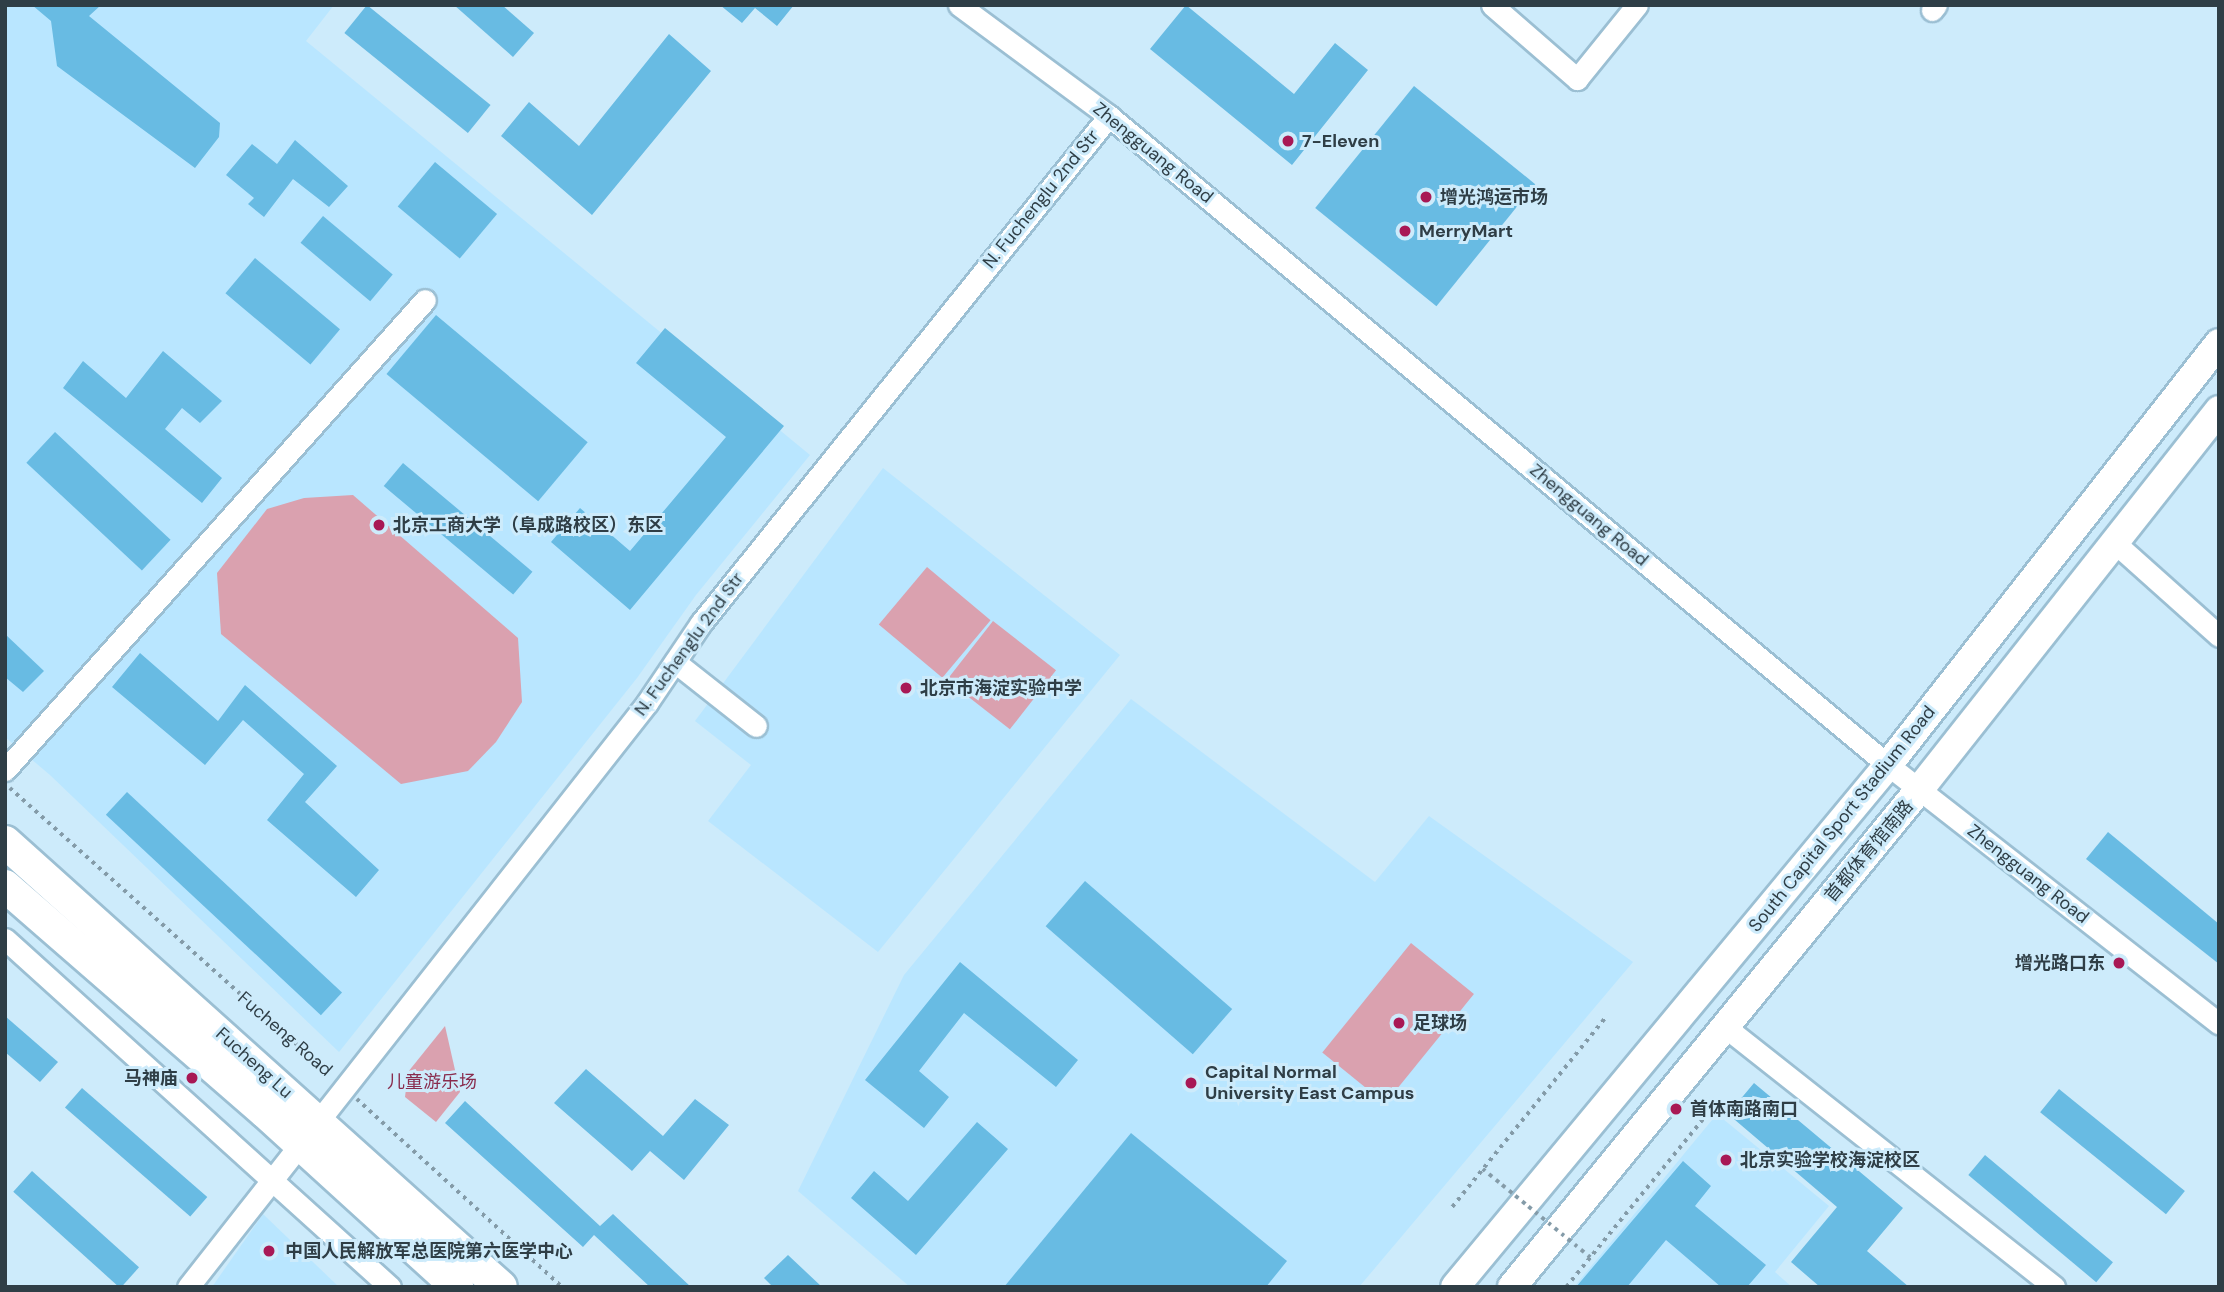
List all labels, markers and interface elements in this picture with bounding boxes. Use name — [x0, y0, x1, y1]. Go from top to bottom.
street label: Zhengguang Road — [1089, 98, 1217, 208]
street label: N. Fuchenglu 2nd Str — [978, 125, 1104, 273]
place label: 7-Eleven — [1302, 130, 1379, 152]
marker: 7-Eleven — [1280, 133, 1296, 149]
place label: 增光鸿运市场 — [1440, 186, 1548, 208]
marker: 增光鸿运市场 — [1418, 189, 1434, 205]
place label: MerryMart — [1419, 220, 1513, 242]
marker: MerryMart — [1397, 223, 1413, 239]
street label: Zhengguang Road — [1525, 459, 1653, 571]
place label: 北京工商大学（阜成路校区）东区 — [393, 514, 663, 536]
marker: 北京工商大学（阜成路校区）东区 — [371, 517, 387, 533]
street label: N. Fuchenglu 2nd Str — [630, 568, 748, 720]
place label: 北京市海淀实验中学 — [920, 677, 1082, 699]
marker: 北京市海淀实验中学 — [898, 680, 914, 696]
street label: South Capital Sport Stadium Road — [1744, 702, 1940, 936]
street label: 首都体育馆南路 — [1820, 796, 1918, 906]
street label: Zhengguang Road — [1963, 820, 2093, 928]
place label: 增光路口东 — [2015, 952, 2105, 974]
marker: 增光路口东 — [2111, 955, 2127, 971]
street label: Fucheng Road — [233, 987, 337, 1081]
place label: 足球场 — [1413, 1012, 1467, 1034]
marker: 足球场 — [1391, 1015, 1407, 1031]
street label: Fucheng Lu — [211, 1023, 297, 1103]
place label: Capital Normal University East Campus — [1205, 1062, 1414, 1104]
place label: 马神庙 — [124, 1067, 178, 1089]
marker: 马神庙 — [184, 1070, 200, 1086]
park label: 儿童游乐场 — [387, 1071, 477, 1093]
marker: Capital Normal University East Campus — [1183, 1075, 1199, 1091]
place label: 首体南路南口 — [1690, 1098, 1798, 1120]
marker: 首体南路南口 — [1668, 1101, 1684, 1117]
place label: 北京实验学校海淀校区 — [1740, 1149, 1920, 1171]
marker: 北京实验学校海淀校区 — [1718, 1152, 1734, 1168]
place label: 中国人民解放军总医院第六医学中心 — [285, 1240, 573, 1262]
marker: 中国人民解放军总医院第六医学中心 — [259, 1241, 279, 1261]

